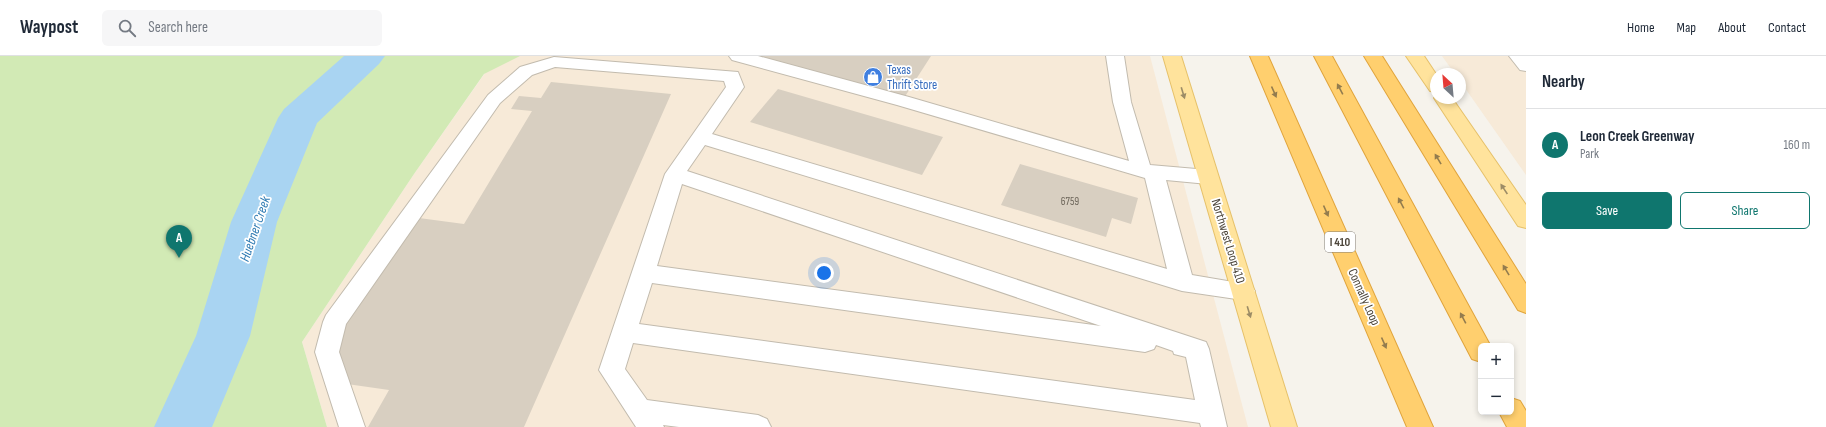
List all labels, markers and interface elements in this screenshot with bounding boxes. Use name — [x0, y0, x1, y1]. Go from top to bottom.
search box — [102, 10, 382, 46]
text: Waypost — [20, 16, 78, 39]
icon: search — [116, 17, 138, 39]
text: Search here — [148, 18, 208, 37]
text: Home — [1627, 19, 1655, 36]
text: Map — [1677, 19, 1696, 36]
text: About — [1718, 19, 1746, 36]
text: Contact — [1768, 19, 1806, 36]
place label: Texas Thrift Store — [887, 62, 937, 93]
shop icon: Texas Thrift Store — [862, 66, 884, 88]
north arrow — [1430, 68, 1466, 104]
text: Nearby — [1542, 72, 1585, 92]
one-way arrow — [1337, 83, 1344, 94]
one-way arrow — [1272, 86, 1278, 98]
one-way arrow — [1180, 88, 1186, 100]
text: Leon Creek Greenway — [1580, 127, 1694, 146]
text: A — [1552, 137, 1558, 153]
text: 160 m — [1784, 137, 1810, 153]
text: Park — [1580, 146, 1599, 162]
one-way arrow — [1434, 154, 1442, 164]
one-way arrow — [1500, 184, 1508, 194]
button: Save — [1542, 192, 1672, 229]
button: Share — [1680, 192, 1810, 229]
water label: Huebner Creek — [236, 193, 274, 264]
house number: 6759 — [1061, 195, 1079, 208]
street label: Northwest Loop 410 — [1208, 197, 1248, 285]
one-way arrow — [1398, 197, 1405, 209]
one-way arrow — [1323, 205, 1330, 217]
pin: A — [166, 225, 192, 258]
road number: I 410 — [1325, 232, 1355, 252]
your location — [814, 263, 834, 283]
one-way arrow — [1502, 264, 1509, 276]
street label: Connally Loop — [1344, 266, 1384, 328]
one-way arrow — [1246, 306, 1252, 318]
one-way arrow — [1459, 312, 1466, 324]
one-way arrow — [1381, 337, 1387, 349]
map controls — [1478, 343, 1514, 415]
button: + — [1478, 343, 1514, 379]
button: − — [1478, 379, 1514, 415]

